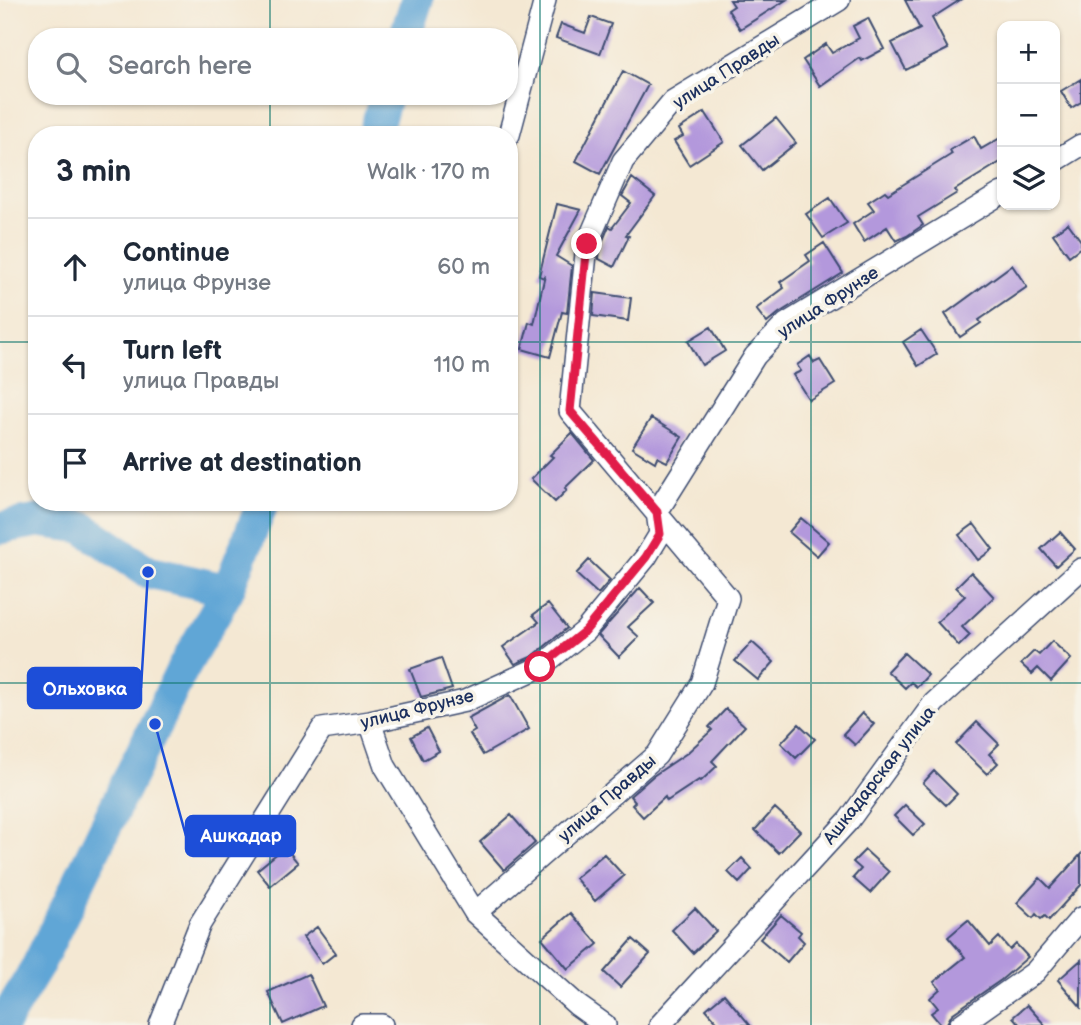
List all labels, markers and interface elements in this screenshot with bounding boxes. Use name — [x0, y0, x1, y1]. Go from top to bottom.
map controls — [997, 21, 1060, 210]
button: + — [997, 21, 1060, 84]
search box — [28, 28, 518, 105]
street label: улица Правды — [669, 29, 783, 114]
icon: search — [52, 48, 90, 86]
text: Search here — [108, 51, 252, 82]
button: − — [997, 84, 1060, 147]
button: layers — [997, 147, 1060, 210]
text: 3 min — [56, 154, 131, 190]
text: Walk · 170 m — [367, 158, 490, 186]
route end — [571, 228, 602, 259]
text: Continue — [123, 238, 230, 269]
icon: ahead — [56, 248, 94, 286]
text: 60 m — [437, 253, 490, 281]
street label: улица Фрунзе — [774, 262, 883, 343]
text: улица Фрунзе — [123, 269, 271, 297]
text: Turn left — [123, 336, 222, 367]
icon: left — [56, 346, 94, 384]
text: 110 m — [433, 351, 490, 379]
text: улица Правды — [123, 367, 279, 395]
icon: arrive — [56, 444, 94, 482]
text: Arrive at destination — [123, 448, 362, 479]
route start — [524, 651, 555, 682]
callout: Ольховка — [28, 668, 141, 708]
text: Ольховка — [43, 678, 128, 701]
street label: улица Фрунзе — [358, 685, 476, 734]
street label: Ашкадарская улица — [818, 702, 940, 849]
street label: улица Правды — [554, 750, 660, 846]
callout: Ашкадар — [186, 816, 295, 856]
text: Ашкадар — [199, 825, 282, 848]

